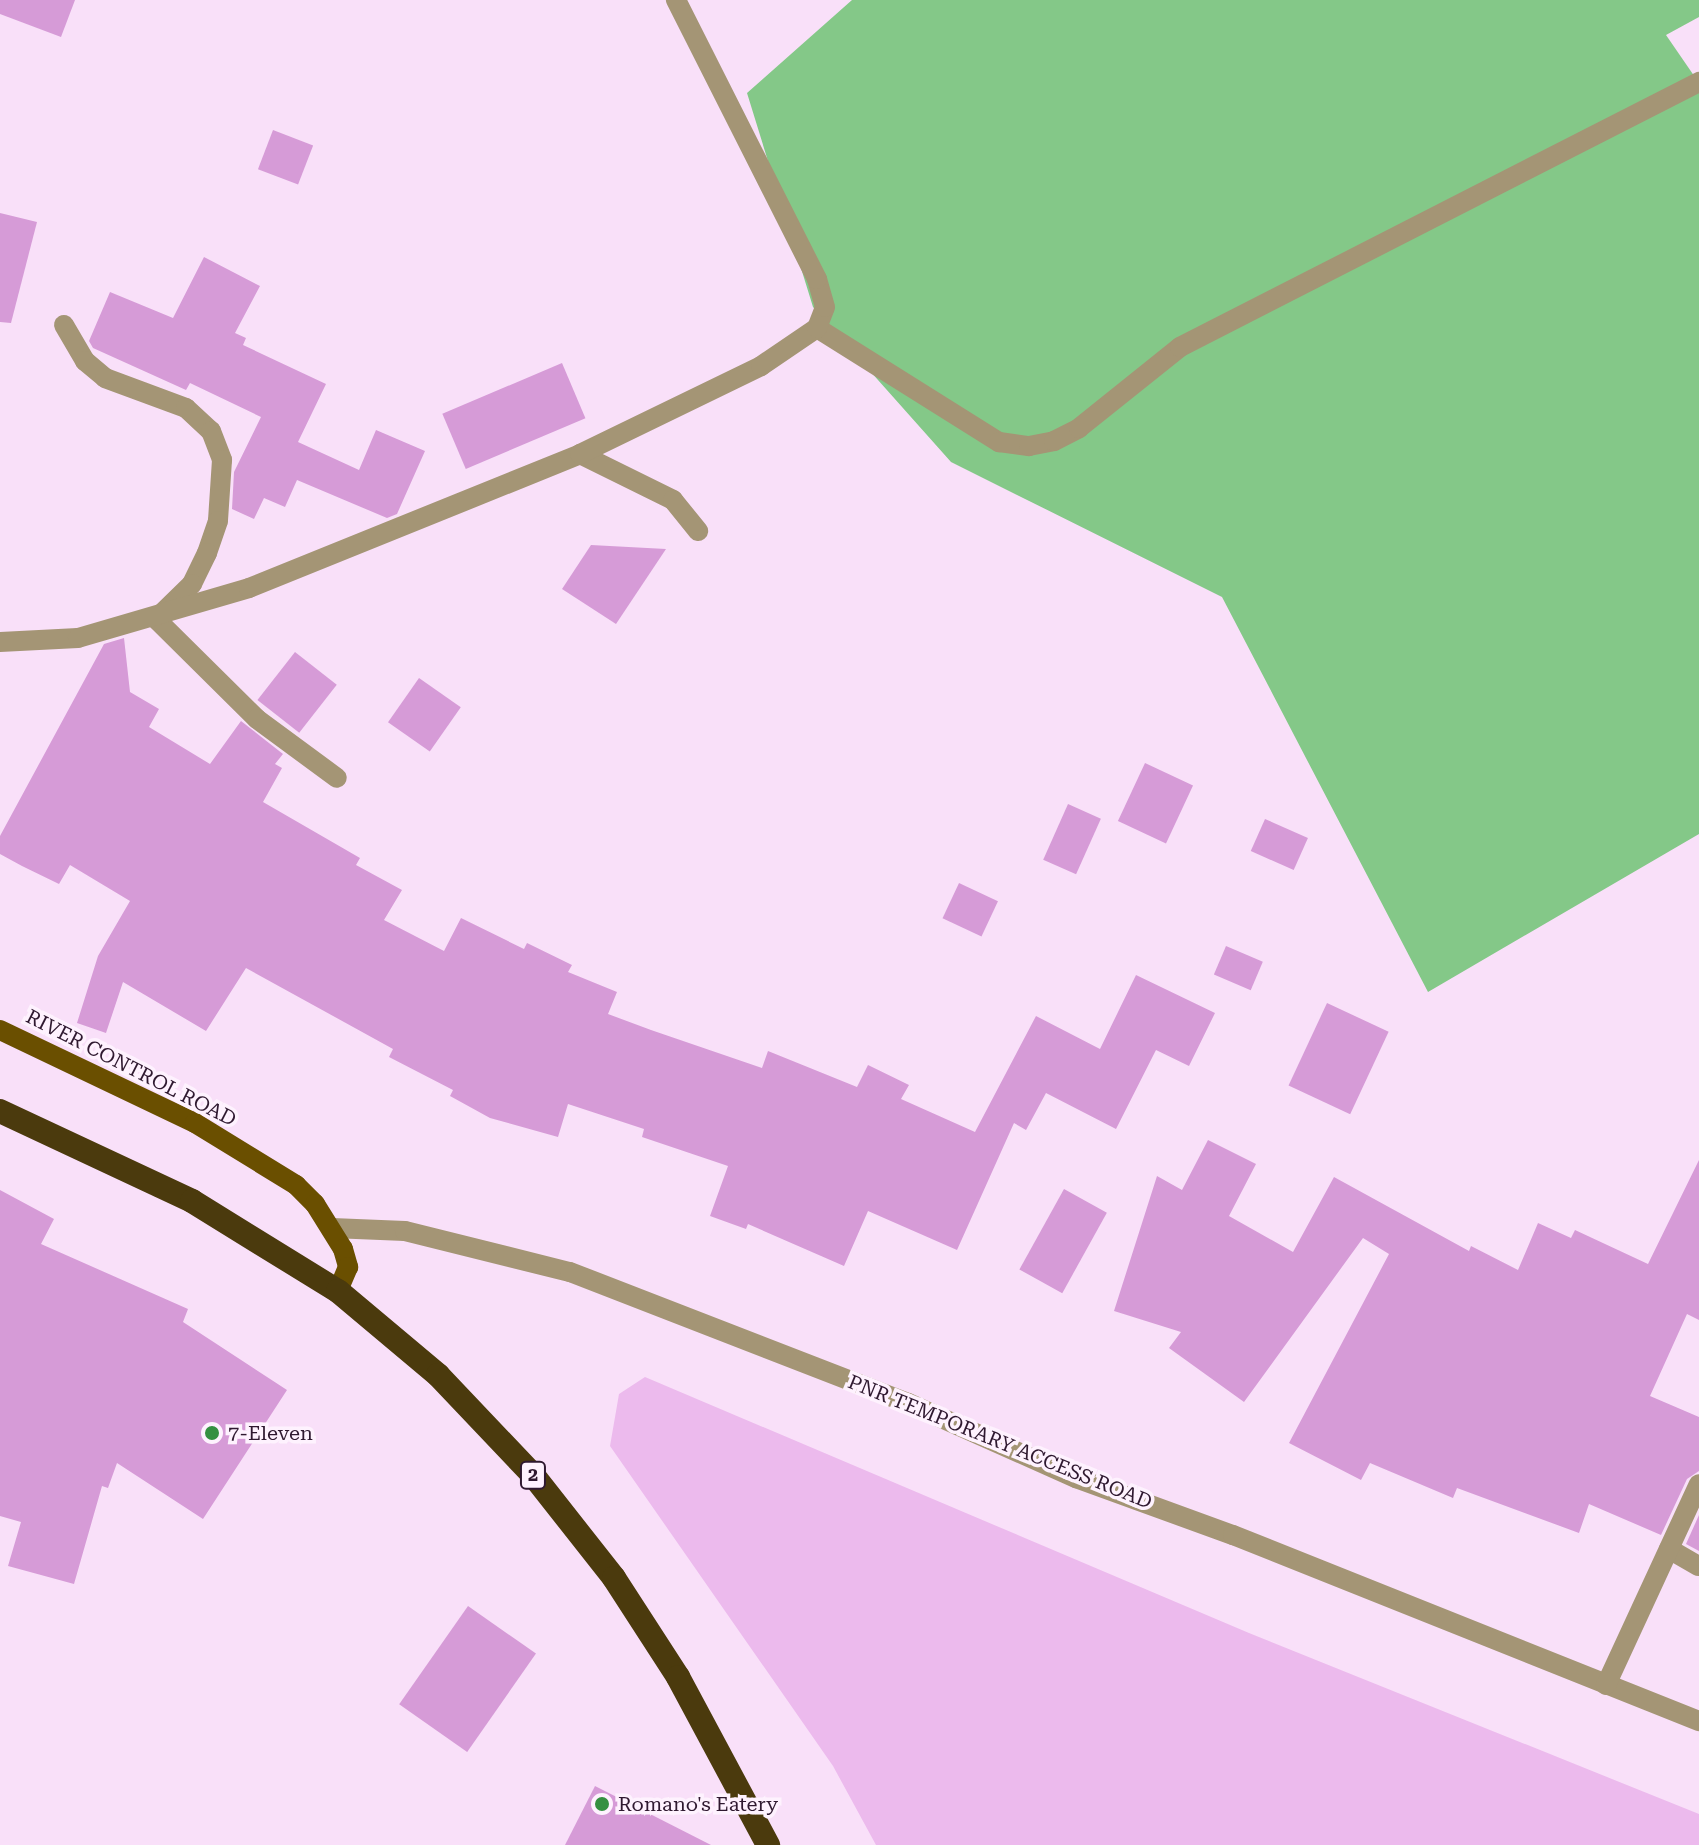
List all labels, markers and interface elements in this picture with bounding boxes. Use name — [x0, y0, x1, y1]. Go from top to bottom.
street label: RIVER CONTROL ROAD — [22, 1005, 240, 1131]
street label: PNR TEMPORARY ACCESS ROAD — [845, 1370, 1155, 1514]
place label: 7-Eleven — [228, 1421, 313, 1445]
marker: 7-Eleven — [203, 1424, 221, 1442]
road number: 2 — [519, 1461, 547, 1489]
place label: Romano's Eatery — [618, 1792, 778, 1816]
marker: Romano's Eatery — [593, 1795, 611, 1813]

